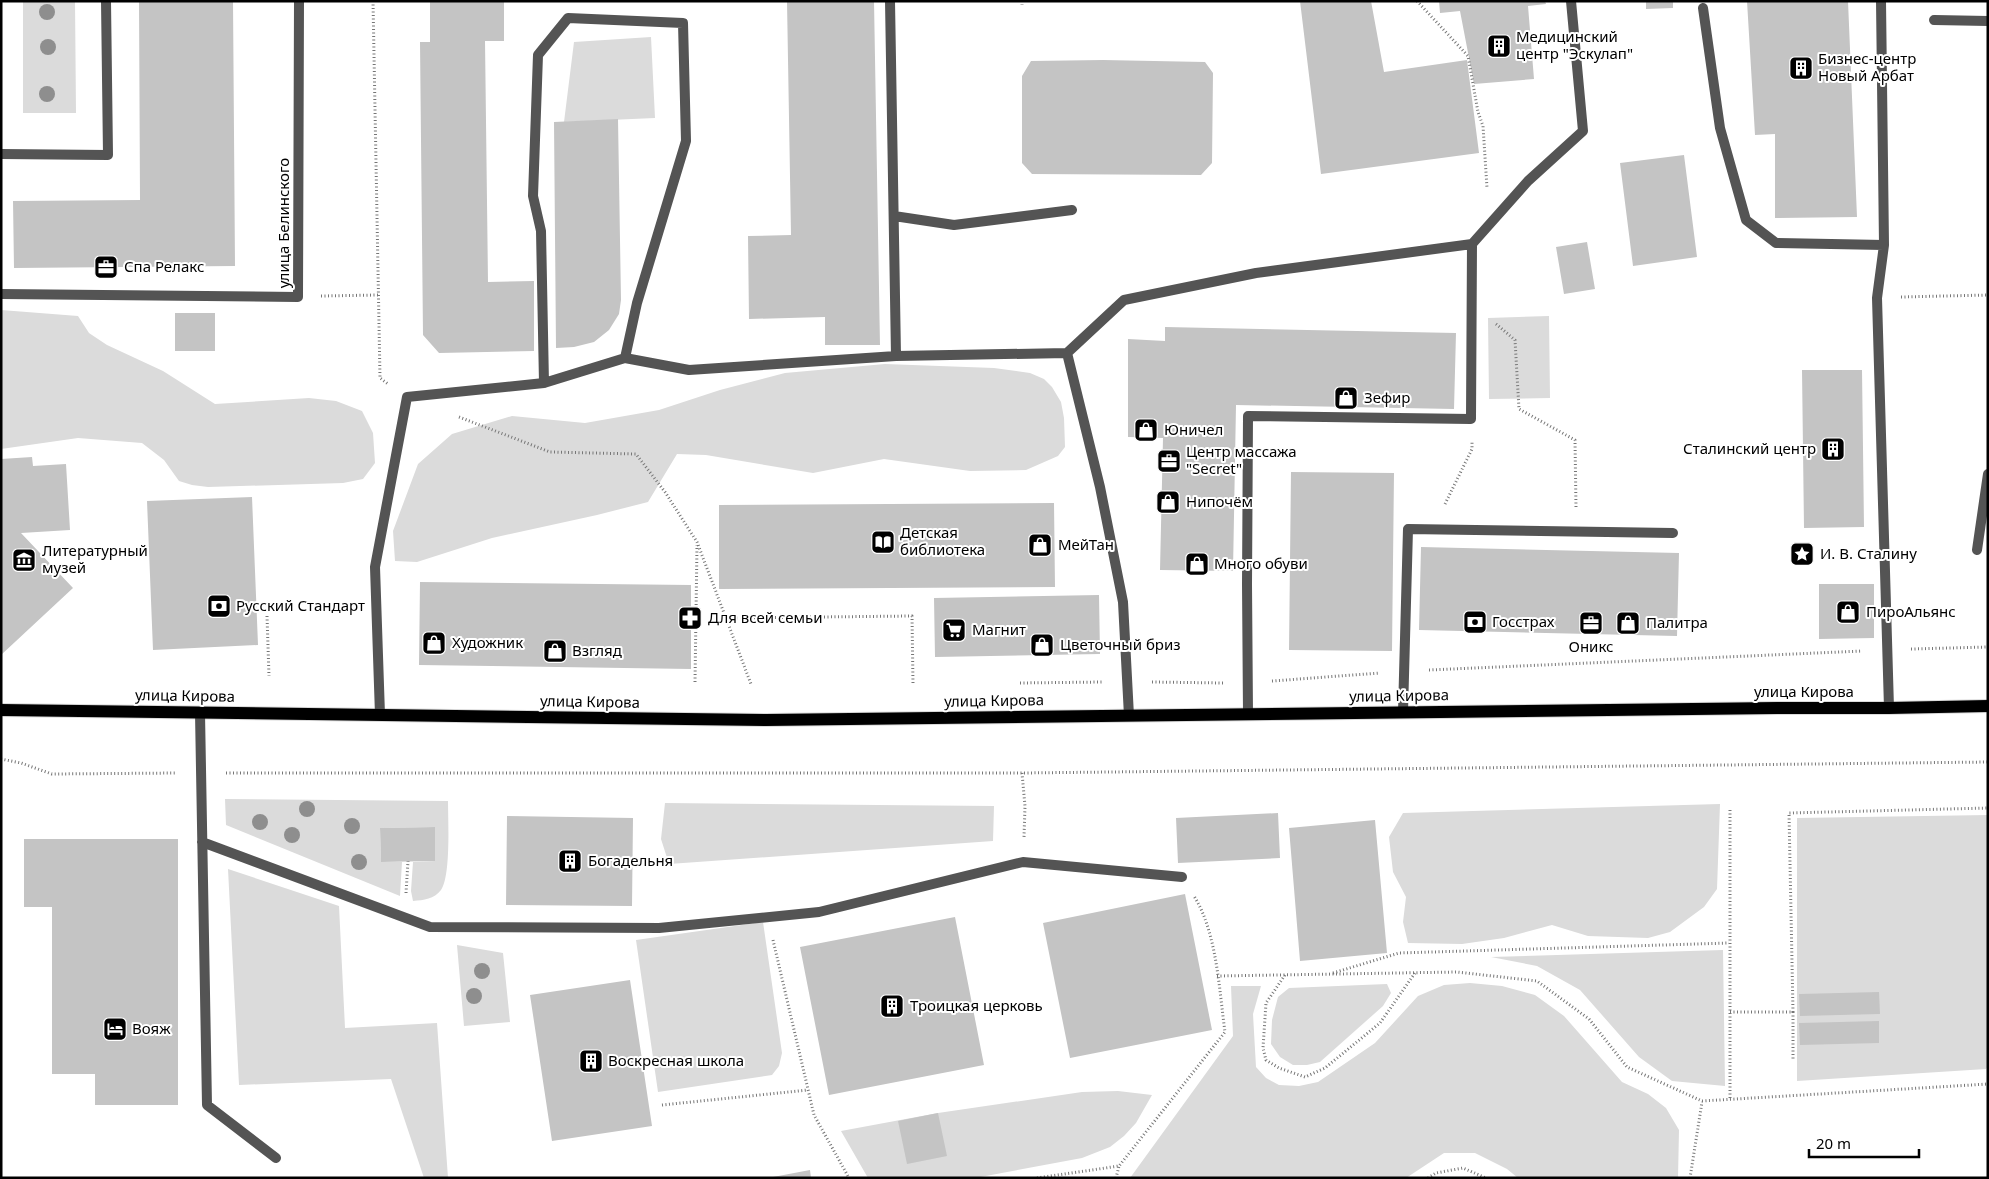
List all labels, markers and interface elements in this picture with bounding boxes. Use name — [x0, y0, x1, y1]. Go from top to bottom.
place label: Медицинский центр "Эскулап" — [1516, 26, 1633, 63]
building icon: Медицинский центр "Эскулап" — [1486, 33, 1512, 59]
place label: Бизнес-центр Новый Арбат — [1818, 48, 1916, 85]
building icon: Бизнес-центр Новый Арбат — [1788, 55, 1814, 81]
street label: улица Белинского — [273, 158, 293, 288]
office icon: Спа Релакс — [93, 254, 119, 280]
place label: Спа Релакс — [124, 256, 204, 276]
shop icon: Зефир — [1333, 385, 1359, 411]
place label: Зефир — [1364, 387, 1410, 407]
shop icon: Юничел — [1133, 417, 1159, 443]
place label: Юничел — [1164, 419, 1223, 439]
building icon: Сталинский центр — [1820, 436, 1846, 462]
place label: Сталинский центр — [1683, 438, 1816, 458]
place label: Центр массажа "Secret" — [1186, 441, 1297, 478]
office icon: Центр массажа "Secret" — [1156, 448, 1182, 474]
shop icon: Нипочём — [1155, 489, 1181, 515]
place label: Нипочём — [1186, 491, 1253, 511]
place label: Детская библиотека — [900, 522, 985, 559]
library icon: Детская библиотека — [870, 529, 896, 555]
shop icon: МейТан — [1027, 532, 1053, 558]
place label: МейТан — [1058, 534, 1114, 554]
place label: Литературный музей — [42, 540, 148, 577]
place icon: И. В. Сталину — [1789, 541, 1815, 567]
place label: И. В. Сталину — [1820, 543, 1917, 563]
museum icon: Литературный музей — [11, 547, 37, 573]
shop icon: Много обуви — [1184, 551, 1210, 577]
place label: Много обуви — [1214, 553, 1308, 573]
bank icon: Русский Стандарт — [206, 593, 232, 619]
place label: Русский Стандарт — [236, 595, 365, 615]
shop icon: ПироАльянс — [1835, 599, 1861, 625]
place label: ПироАльянс — [1866, 601, 1956, 621]
pharmacy icon: Для всей семьи — [677, 605, 703, 631]
place label: Для всей семьи — [708, 607, 822, 627]
bank icon: Госстрах — [1462, 609, 1488, 635]
office icon: Оникс — [1578, 610, 1604, 636]
shop icon: Палитра — [1615, 610, 1641, 636]
place label: Госстрах — [1492, 611, 1555, 631]
place label: Палитра — [1646, 612, 1708, 632]
supermarket icon: Магнит — [941, 617, 967, 643]
place label: Магнит — [972, 619, 1026, 639]
shop icon: Художник — [421, 630, 447, 656]
place label: Художник — [452, 632, 523, 652]
shop icon: Цветочный бриз — [1029, 632, 1055, 658]
place label: Цветочный бриз — [1060, 634, 1181, 654]
place label: Оникс — [1568, 636, 1614, 656]
shop icon: Взгляд — [542, 638, 568, 664]
place label: Взгляд — [572, 640, 622, 660]
street label: улица Кирова — [1754, 681, 1854, 701]
street label: улица Кирова — [135, 684, 235, 706]
street label: улица Кирова — [1349, 684, 1449, 706]
street label: улица Кирова — [944, 689, 1044, 711]
street label: улица Кирова — [540, 690, 640, 712]
building icon: Богадельня — [557, 848, 583, 874]
place label: Богадельня — [588, 850, 673, 870]
building icon: Троицкая церковь — [879, 993, 905, 1019]
place label: Троицкая церковь — [910, 995, 1043, 1015]
hotel icon: Вояж — [102, 1016, 128, 1042]
place label: Вояж — [132, 1018, 171, 1038]
building icon: Воскресная школа — [578, 1048, 604, 1074]
place label: Воскресная школа — [608, 1050, 744, 1070]
scale bar — [1809, 1126, 1919, 1158]
text: 20 m — [1816, 1133, 1851, 1153]

